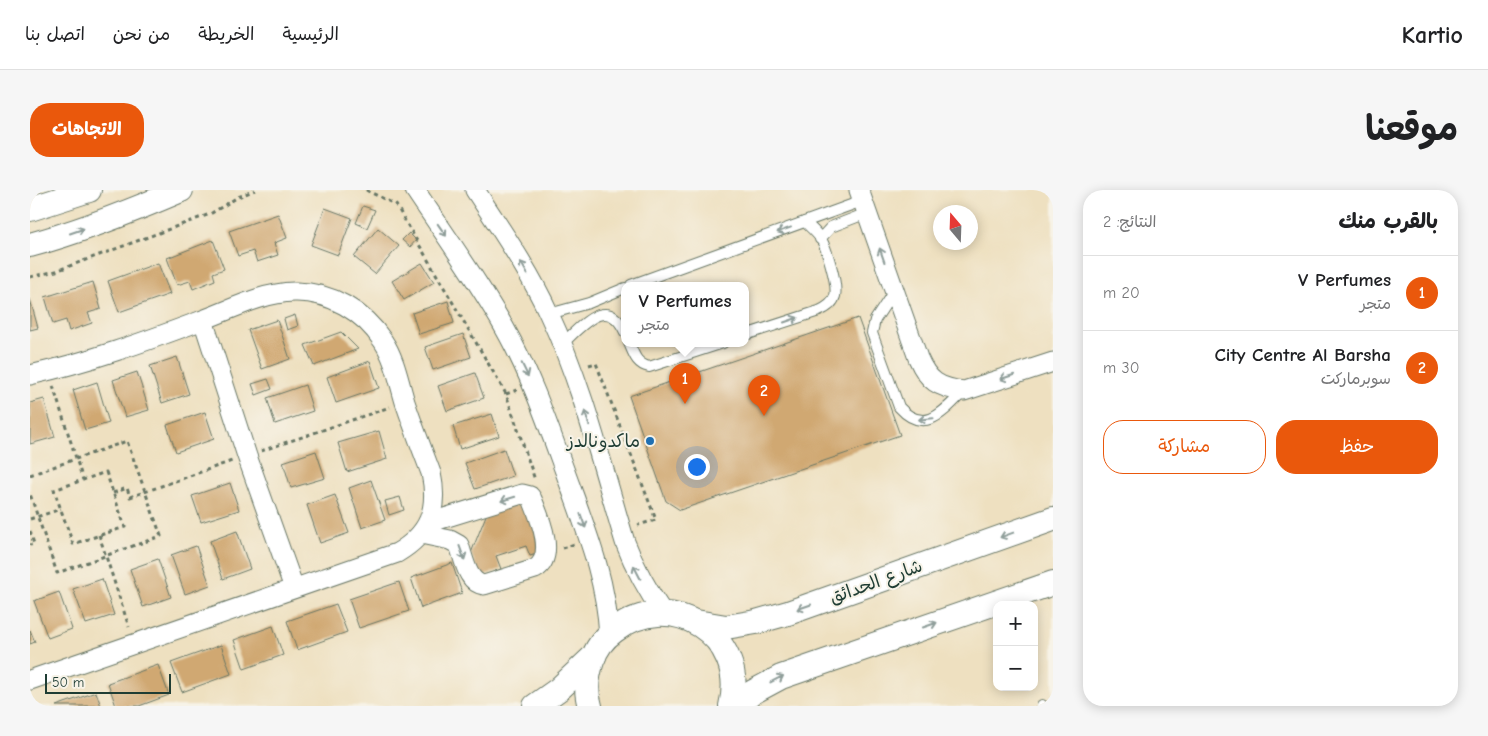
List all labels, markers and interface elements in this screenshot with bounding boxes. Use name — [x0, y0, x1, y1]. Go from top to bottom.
text: Kartio — [1402, 21, 1463, 49]
text: اتصل بنا — [25, 24, 85, 45]
text: من نحن — [113, 24, 170, 45]
text: الخريطة — [198, 24, 254, 45]
text: الرئيسية — [282, 24, 339, 45]
button: الاتجاهات — [30, 103, 144, 157]
text: موقعنا — [1365, 108, 1458, 149]
north arrow — [933, 205, 978, 250]
text: بالقرب منك — [1338, 209, 1438, 233]
text: النتائج: 2 — [1103, 213, 1157, 231]
one-way arrow — [437, 223, 447, 237]
one-way arrow — [68, 226, 84, 235]
one-way arrow — [776, 226, 792, 235]
one-way arrow — [876, 248, 886, 264]
one-way arrow — [519, 262, 529, 276]
text: V Perfumes — [1298, 269, 1391, 291]
popup — [621, 282, 749, 347]
text: 20 m — [1103, 284, 1140, 302]
text: 1 — [1419, 284, 1425, 302]
text: V Perfumes — [639, 290, 731, 312]
text: متجر — [1360, 295, 1391, 313]
one-way arrow — [783, 315, 798, 324]
text: متجر — [639, 316, 670, 334]
text: City Centre Al Barsha — [1214, 344, 1391, 366]
text: 30 m — [1103, 359, 1139, 377]
text: 2 — [1418, 359, 1426, 377]
one-way arrow — [520, 362, 530, 377]
pin: 1 — [669, 363, 701, 404]
text: سوبرماركت — [1321, 370, 1391, 388]
one-way arrow — [999, 373, 1015, 382]
pin: 2 — [748, 375, 780, 416]
one-way arrow — [582, 410, 592, 426]
one-way arrow — [919, 414, 935, 424]
button: مشاركة — [1103, 420, 1266, 474]
button: حفظ — [1276, 420, 1438, 474]
place label: ماكدونالدز — [565, 431, 640, 452]
marker: ماكدونالدز — [644, 435, 656, 447]
your location — [684, 454, 710, 480]
one-way arrow — [500, 494, 516, 504]
one-way arrow — [579, 513, 588, 529]
one-way arrow — [999, 531, 1015, 541]
one-way arrow — [458, 545, 467, 561]
street label: شارع الحدائق — [827, 555, 926, 609]
one-way arrow — [632, 565, 641, 580]
map controls — [993, 601, 1038, 691]
button: + — [993, 601, 1038, 646]
one-way arrow — [797, 603, 813, 613]
one-way arrow — [922, 620, 938, 629]
button: − — [993, 646, 1038, 691]
scale bar — [45, 671, 171, 694]
text: 50 m — [52, 674, 84, 691]
one-way arrow — [769, 674, 784, 683]

